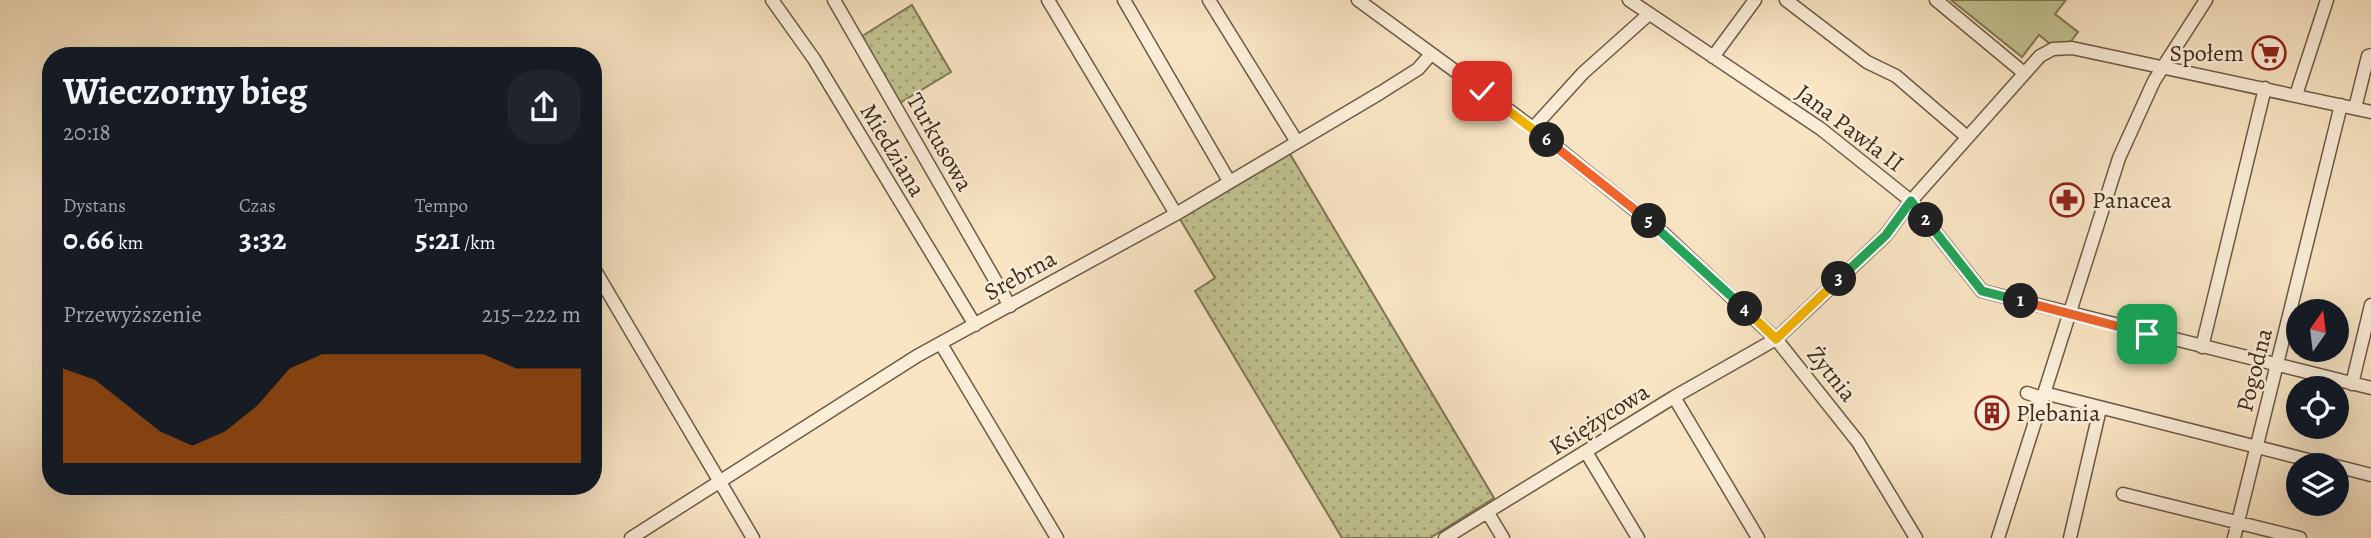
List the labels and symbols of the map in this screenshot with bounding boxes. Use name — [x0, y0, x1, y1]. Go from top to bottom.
supermarket icon: Społem — [2250, 34, 2288, 72]
place label: Społem — [2169, 37, 2244, 69]
pin — [1452, 61, 1512, 121]
street label: Jana Pawła II — [1789, 77, 1911, 179]
street label: Turkusowa — [899, 87, 981, 198]
street label: Miedziana — [853, 97, 934, 203]
pin: 6 — [1530, 122, 1564, 158]
pharmacy icon: Panacea — [2048, 181, 2086, 219]
place label: Panacea — [2092, 184, 2173, 216]
pin: 2 — [1909, 202, 1944, 238]
pin: 5 — [1632, 204, 1666, 238]
street label: Srebrna — [978, 242, 1063, 308]
pin: 3 — [1822, 262, 1856, 296]
pin: 1 — [2004, 284, 2038, 318]
pin: 4 — [1728, 292, 1762, 326]
north arrow — [2286, 299, 2348, 362]
pin — [2117, 304, 2177, 364]
street label: Pogodna — [2228, 324, 2280, 415]
street label: Żytnia — [1800, 339, 1865, 409]
street label: Księżycowa — [1543, 375, 1656, 462]
building icon: Plebania — [1973, 394, 2011, 432]
place label: Plebania — [2016, 397, 2101, 429]

